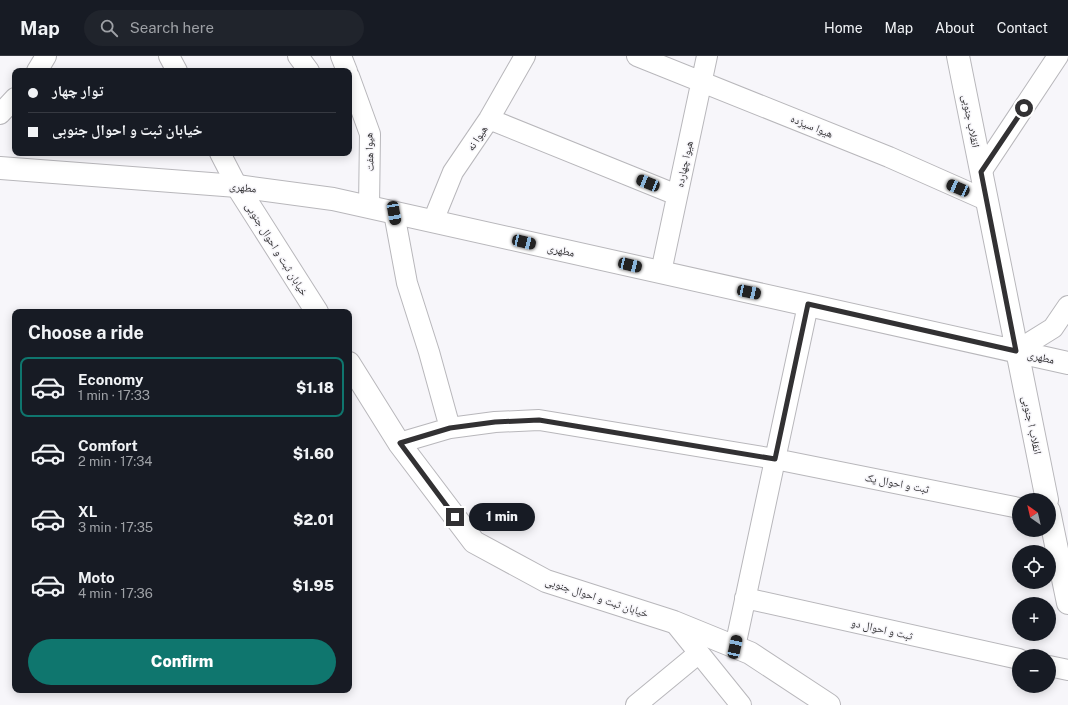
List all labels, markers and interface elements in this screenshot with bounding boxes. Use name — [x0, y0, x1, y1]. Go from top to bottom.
search box — [84, 10, 364, 46]
text: Map — [20, 17, 60, 39]
icon: search — [98, 17, 120, 39]
text: Search here — [130, 19, 214, 36]
text: Home — [824, 20, 863, 36]
text: Map — [885, 20, 913, 36]
text: About — [935, 20, 975, 36]
text: Contact — [997, 20, 1048, 36]
text: توار چهار — [52, 82, 103, 99]
street label: انقلاب جنوبی — [959, 93, 982, 149]
route start — [1015, 99, 1033, 117]
street label: هیوا سیزده — [789, 112, 835, 140]
text: خیابان ثبت و احوال جنوبی — [52, 121, 202, 138]
street label: هیوا نه — [464, 123, 490, 153]
street label: هیوا هفت — [362, 132, 376, 172]
street label: هیوا چهارده — [673, 139, 696, 189]
car — [635, 173, 661, 193]
car — [945, 178, 971, 198]
street label: مطهری — [229, 179, 257, 196]
street label: خیابان ثبت و احوال جنوبی — [243, 200, 311, 298]
car — [386, 200, 402, 226]
car — [511, 233, 537, 251]
street label: مطهری — [546, 241, 576, 260]
car — [617, 256, 643, 274]
car — [736, 284, 762, 300]
text: Choose a ride — [28, 322, 144, 343]
street label: مطهری — [1026, 348, 1056, 367]
icon: car — [30, 369, 66, 405]
text: Economy — [78, 371, 143, 388]
text: $1.18 — [296, 379, 334, 396]
text: 1 min · 17:33 — [78, 388, 150, 403]
street label: انقلاب ا جنوبی — [1019, 395, 1044, 455]
icon: car — [30, 435, 66, 471]
text: Comfort — [78, 437, 138, 454]
text: $1.60 — [293, 445, 334, 462]
text: 2 min · 17:34 — [78, 454, 153, 469]
street label: ثبت و احوال یک — [864, 471, 930, 496]
north arrow — [1012, 493, 1056, 537]
map controls — [1012, 493, 1056, 693]
icon: car — [30, 501, 66, 537]
text: XL — [78, 503, 97, 520]
callout: 1 min — [469, 503, 535, 531]
route end — [446, 508, 464, 526]
text: 1 min — [486, 509, 518, 524]
text: $2.01 — [293, 511, 334, 528]
text: 3 min · 17:35 — [78, 520, 153, 535]
button: locate — [1012, 545, 1056, 589]
icon: car — [30, 567, 66, 603]
text: Moto — [78, 569, 115, 586]
street label: خیابان ثبت و احوال جنوبی — [544, 575, 650, 620]
text: $1.95 — [292, 577, 334, 594]
text: 4 min · 17:36 — [78, 586, 153, 601]
button: + — [1012, 597, 1056, 641]
street label: ثبت و احوال دو — [850, 616, 914, 643]
car — [727, 634, 743, 660]
button: Confirm — [28, 639, 336, 685]
button: − — [1012, 649, 1056, 693]

